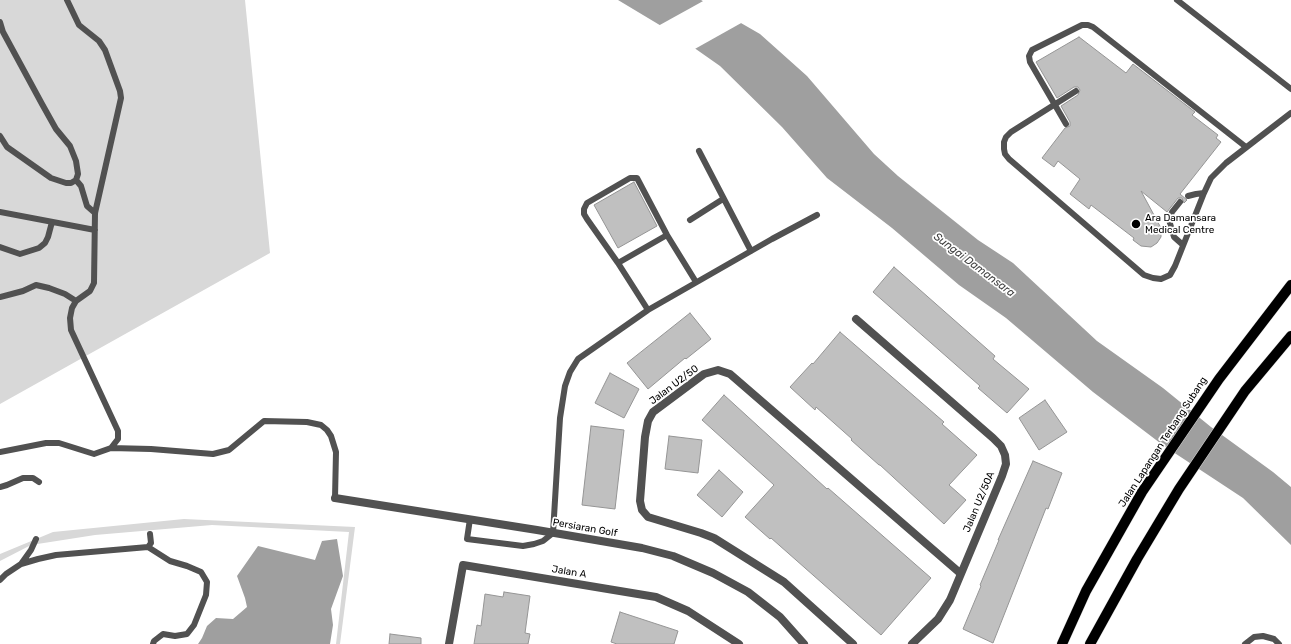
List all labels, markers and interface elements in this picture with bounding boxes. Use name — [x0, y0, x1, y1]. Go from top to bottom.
place label: Ara Damansara Medical Centre — [1145, 212, 1216, 236]
marker: Ara Damansara Medical Centre — [1130, 218, 1142, 230]
water label: Sungai Damansara — [931, 230, 1017, 300]
street label: Jalan U2/50 — [647, 363, 701, 407]
street label: Jalan Lapangan Terbang Subang — [1116, 375, 1210, 509]
street label: Jalan U2/50A — [961, 470, 997, 534]
street label: Persiaran Golf — [552, 516, 618, 540]
street label: Jalan A — [551, 563, 587, 581]

